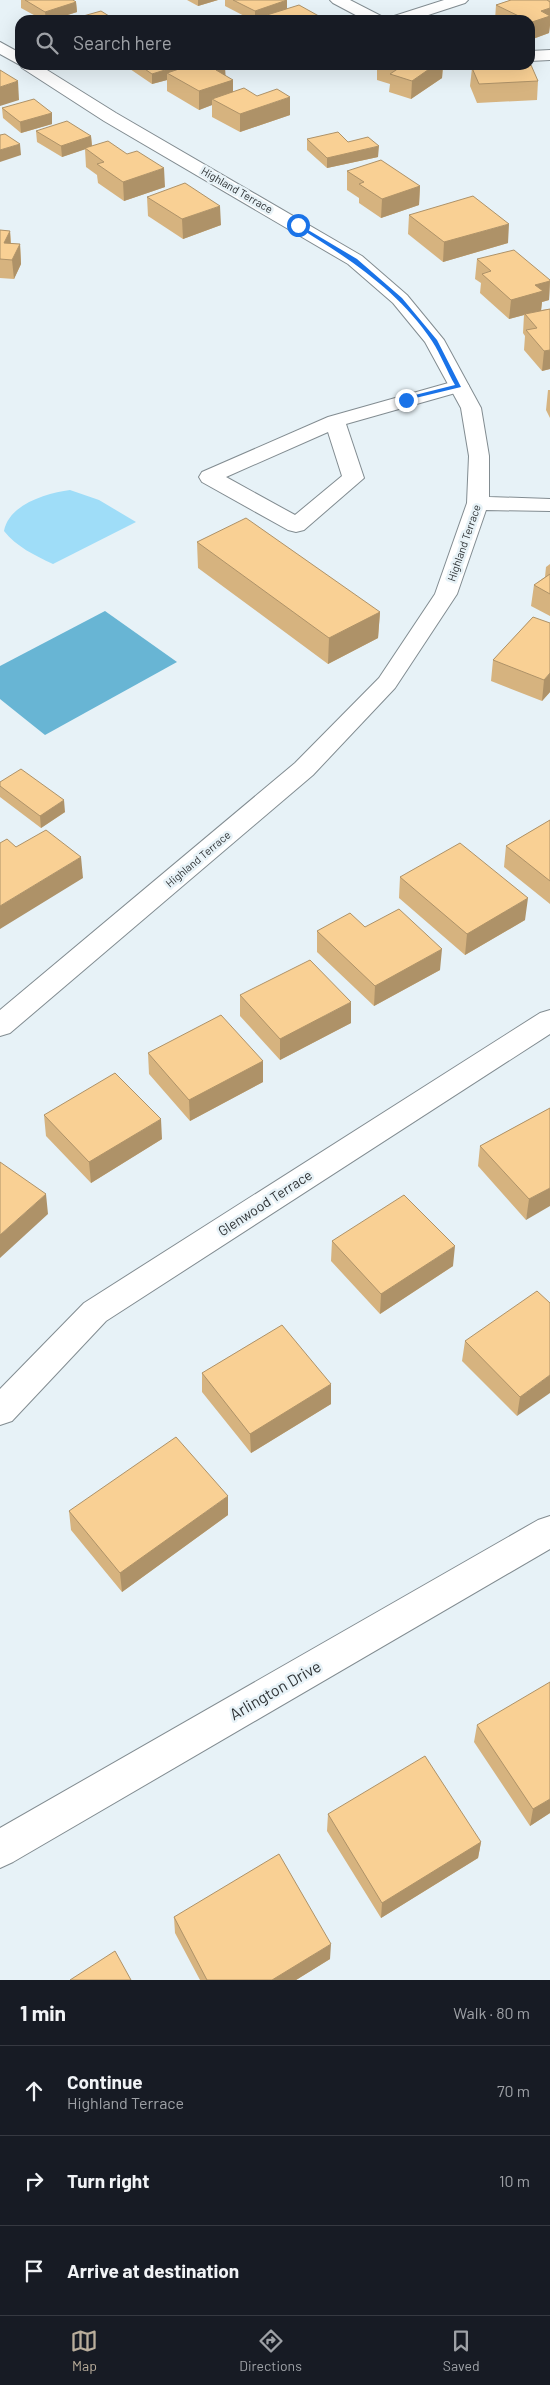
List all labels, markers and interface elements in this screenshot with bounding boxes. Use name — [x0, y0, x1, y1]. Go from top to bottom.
search box — [15, 15, 535, 70]
icon: search — [33, 29, 61, 57]
text: Search here — [73, 31, 172, 54]
street label: Highland Terrace — [199, 164, 275, 215]
route start — [287, 214, 310, 237]
route end — [395, 389, 418, 412]
street label: Highland Terrace — [444, 503, 483, 583]
street label: Highland Terrace — [163, 828, 233, 889]
street label: Glenwood Terrace — [215, 1166, 315, 1239]
street label: Arlington Drive — [226, 1656, 324, 1723]
text: 1 min — [20, 2000, 66, 2025]
text: Walk · 80 m — [453, 2003, 530, 2022]
text: Continue — [67, 2070, 143, 2093]
icon: ahead — [20, 2077, 48, 2105]
text: 70 m — [497, 2081, 530, 2100]
text: Highland Terrace — [67, 2093, 184, 2112]
icon: right — [20, 2167, 48, 2195]
text: Turn right — [67, 2169, 149, 2192]
text: 10 m — [499, 2171, 530, 2190]
icon: arrive — [20, 2257, 48, 2285]
text: Arrive at destination — [67, 2259, 239, 2282]
tab: Map — [70, 2327, 98, 2374]
tab: Directions — [239, 2327, 302, 2374]
tab: Saved — [443, 2327, 480, 2374]

